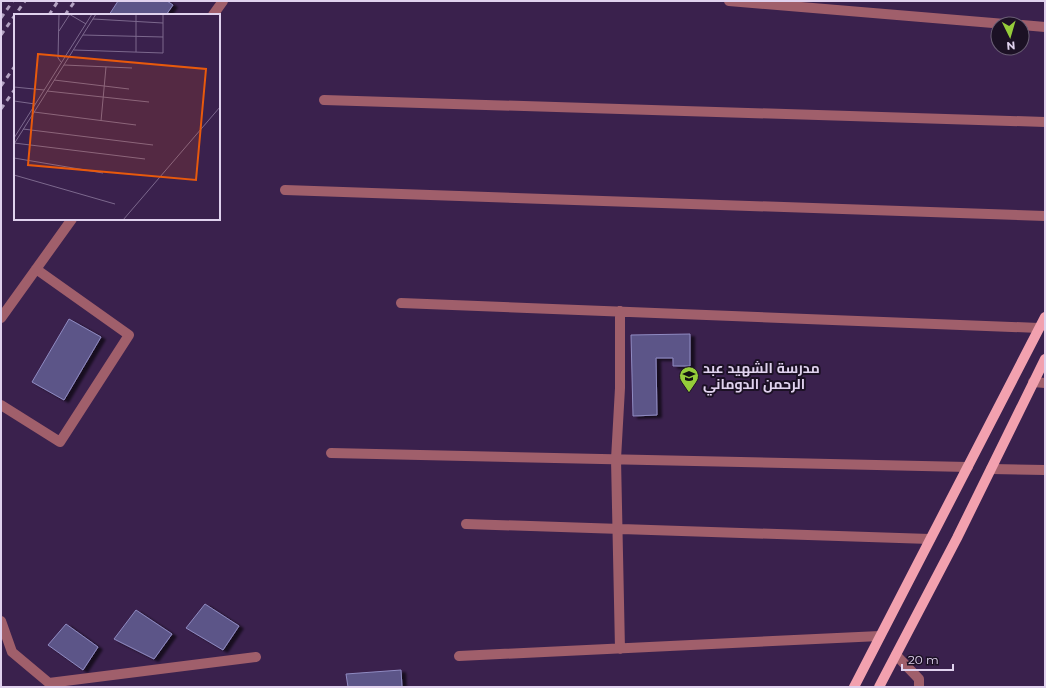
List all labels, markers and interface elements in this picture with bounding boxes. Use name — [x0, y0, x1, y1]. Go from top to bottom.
inset map — [14, 14, 220, 220]
north arrow — [990, 16, 1030, 56]
text: N — [1006, 39, 1016, 53]
place label: مدرسة الشهيد عبد الرحمن الدوماني — [703, 359, 820, 396]
school or university icon: مدرسة الشهيد عبد الرحمن الدوماني — [678, 365, 700, 393]
scale bar — [902, 646, 953, 672]
text: 20 m — [908, 652, 939, 667]

